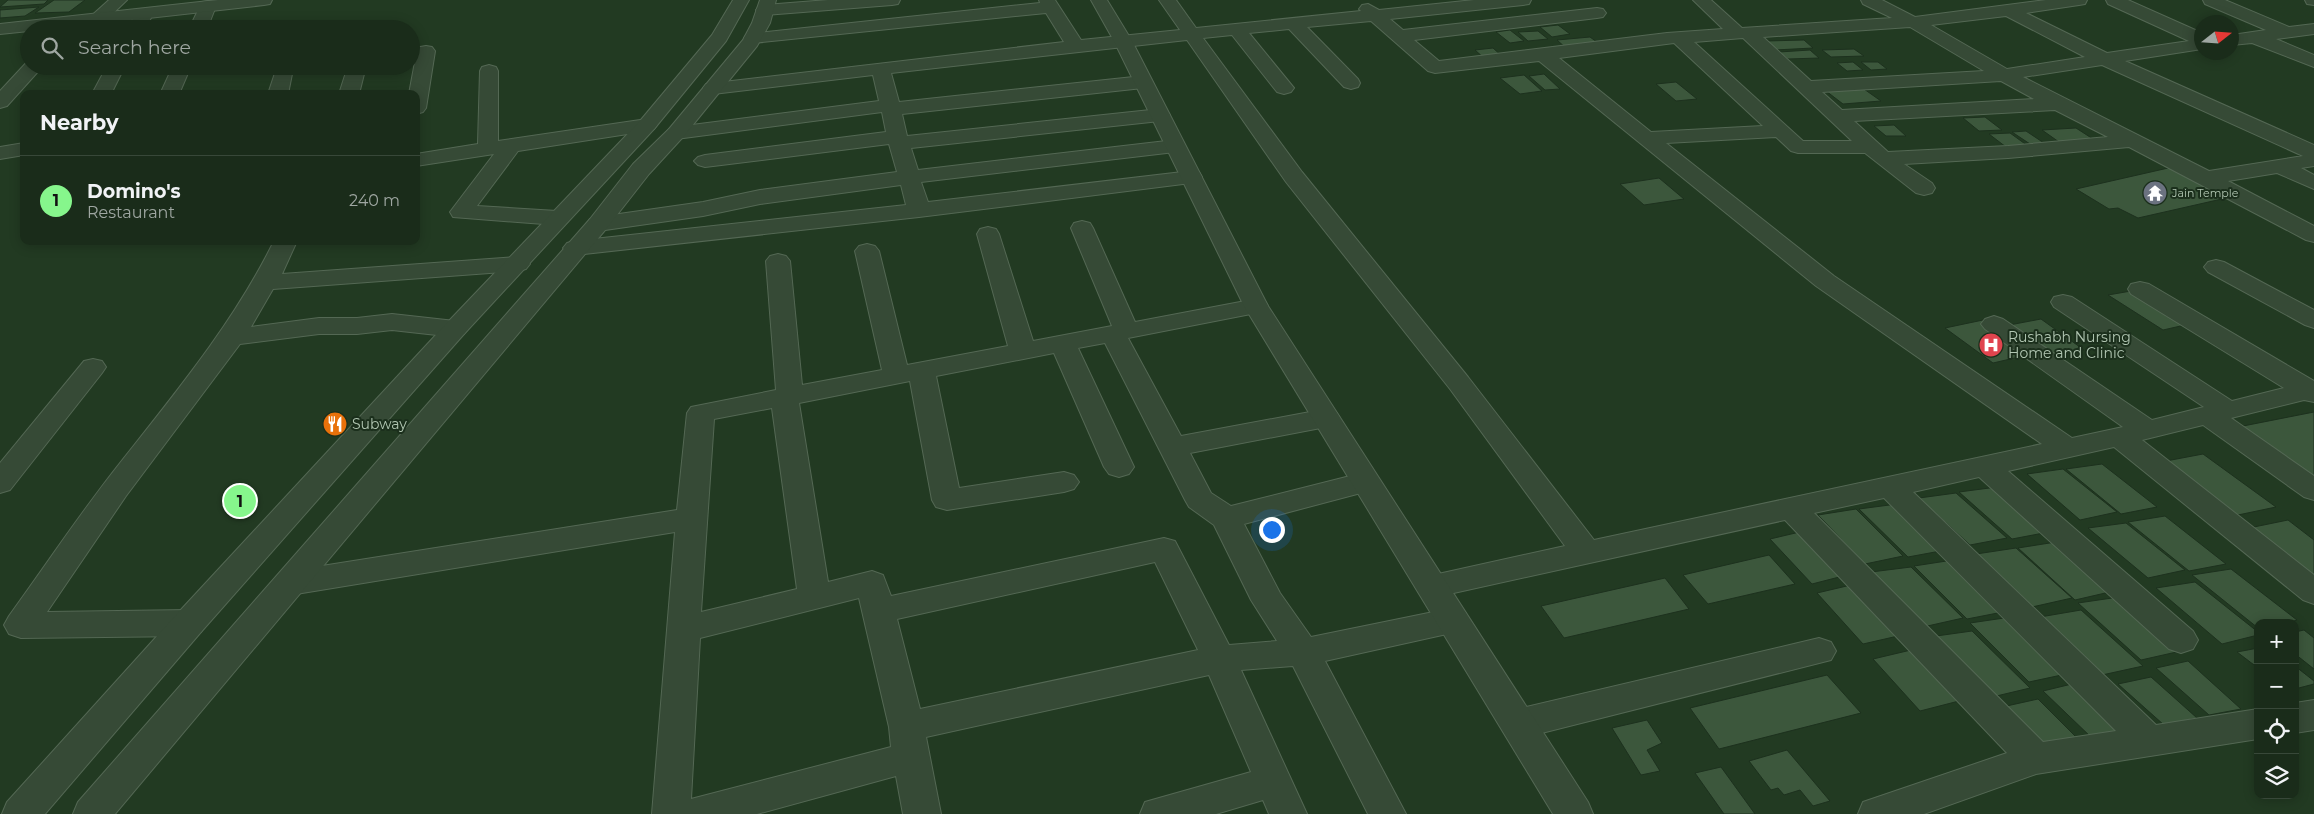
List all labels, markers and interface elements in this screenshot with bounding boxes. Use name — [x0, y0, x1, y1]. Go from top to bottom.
north arrow — [2194, 15, 2239, 60]
search box — [20, 20, 420, 75]
icon: search — [38, 34, 66, 62]
text: Search here — [78, 36, 191, 59]
text: Nearby — [40, 110, 119, 135]
text: Domino's — [87, 180, 181, 203]
temple icon: Jain Temple — [2142, 180, 2168, 206]
place label: Jain Temple — [2171, 186, 2239, 200]
text: 1 — [53, 191, 59, 210]
text: 240 m — [349, 191, 400, 210]
text: Restaurant — [87, 203, 175, 222]
place label: Rushabh Nursing Home and Clinic — [2008, 328, 2131, 362]
hospital icon: Rushabh Nursing Home and Clinic — [1978, 332, 2004, 358]
restaurant icon: Subway — [322, 411, 348, 437]
place label: Subway — [352, 415, 407, 433]
pin: 1 — [224, 482, 256, 520]
your location — [1259, 517, 1285, 543]
map controls — [2254, 619, 2299, 799]
button: + — [2254, 619, 2299, 664]
button: − — [2254, 664, 2299, 709]
button: locate — [2254, 709, 2299, 754]
button: layers — [2254, 754, 2299, 799]

